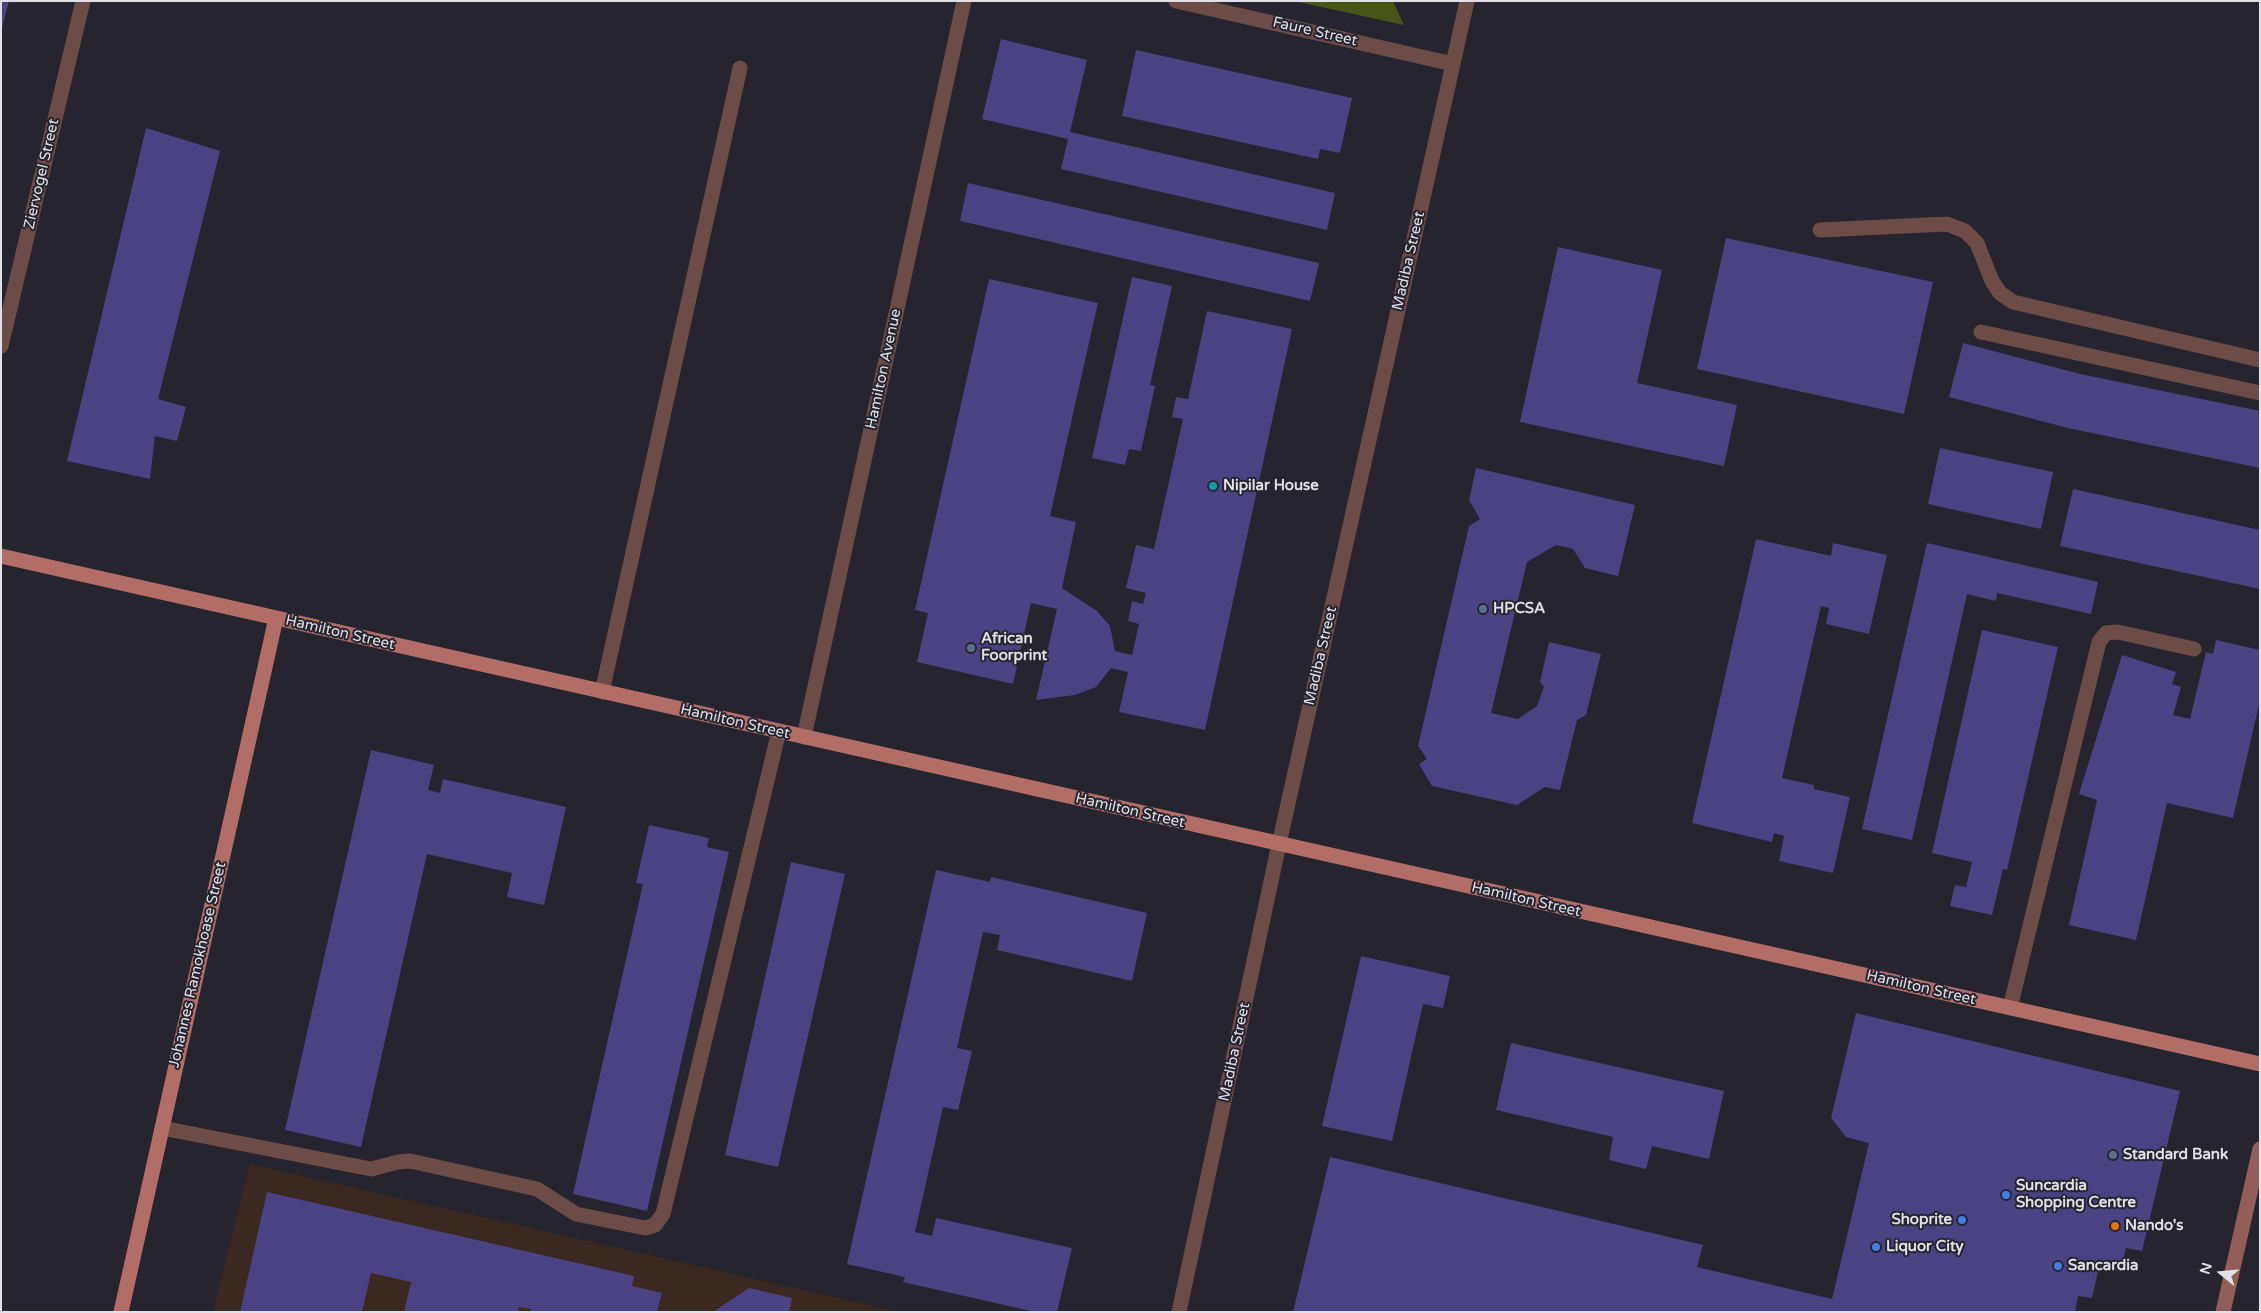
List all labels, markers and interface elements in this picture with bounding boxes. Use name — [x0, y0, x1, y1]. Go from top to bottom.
street label: Faure Street — [1271, 14, 1359, 50]
street label: Ziervogel Street — [21, 117, 63, 231]
street label: Madiba Street — [1389, 210, 1429, 312]
street label: Hamilton Avenue — [862, 307, 906, 431]
place label: Nipilar House — [1223, 477, 1319, 495]
marker: Nipilar House — [1207, 480, 1219, 492]
place label: HPCSA — [1493, 600, 1545, 618]
marker: HPCSA — [1477, 603, 1489, 615]
street label: Madiba Street — [1301, 605, 1341, 707]
street label: Hamilton Street — [284, 612, 396, 654]
place label: African Foorprint — [981, 630, 1047, 665]
marker: African Foorprint — [965, 642, 977, 654]
street label: Hamilton Street — [679, 701, 791, 743]
street label: Hamilton Street — [1074, 790, 1186, 832]
street label: Johannes Ramokhoase Street — [166, 860, 230, 1070]
street label: Hamilton Street — [1470, 879, 1582, 921]
street label: Hamilton Street — [1865, 967, 1977, 1009]
street label: Madiba Street — [1216, 1001, 1254, 1103]
place label: Standard Bank — [2123, 1146, 2228, 1164]
marker: Standard Bank — [2107, 1149, 2119, 1161]
place label: Suncardia Shopping Centre — [2016, 1177, 2136, 1212]
marker: Suncardia Shopping Centre — [2000, 1189, 2012, 1201]
place label: Shoprite — [1892, 1211, 1952, 1229]
marker: Shoprite — [1956, 1214, 1968, 1226]
place label: Nando's — [2125, 1217, 2184, 1235]
marker: Nando's — [2109, 1220, 2121, 1232]
place label: Liquor City — [1886, 1238, 1964, 1256]
marker: Liquor City — [1870, 1241, 1882, 1253]
north arrow — [2196, 1248, 2246, 1298]
place label: Sancardia — [2068, 1257, 2138, 1275]
marker: Sancardia — [2052, 1260, 2064, 1272]
text: N — [2196, 1261, 2216, 1276]

